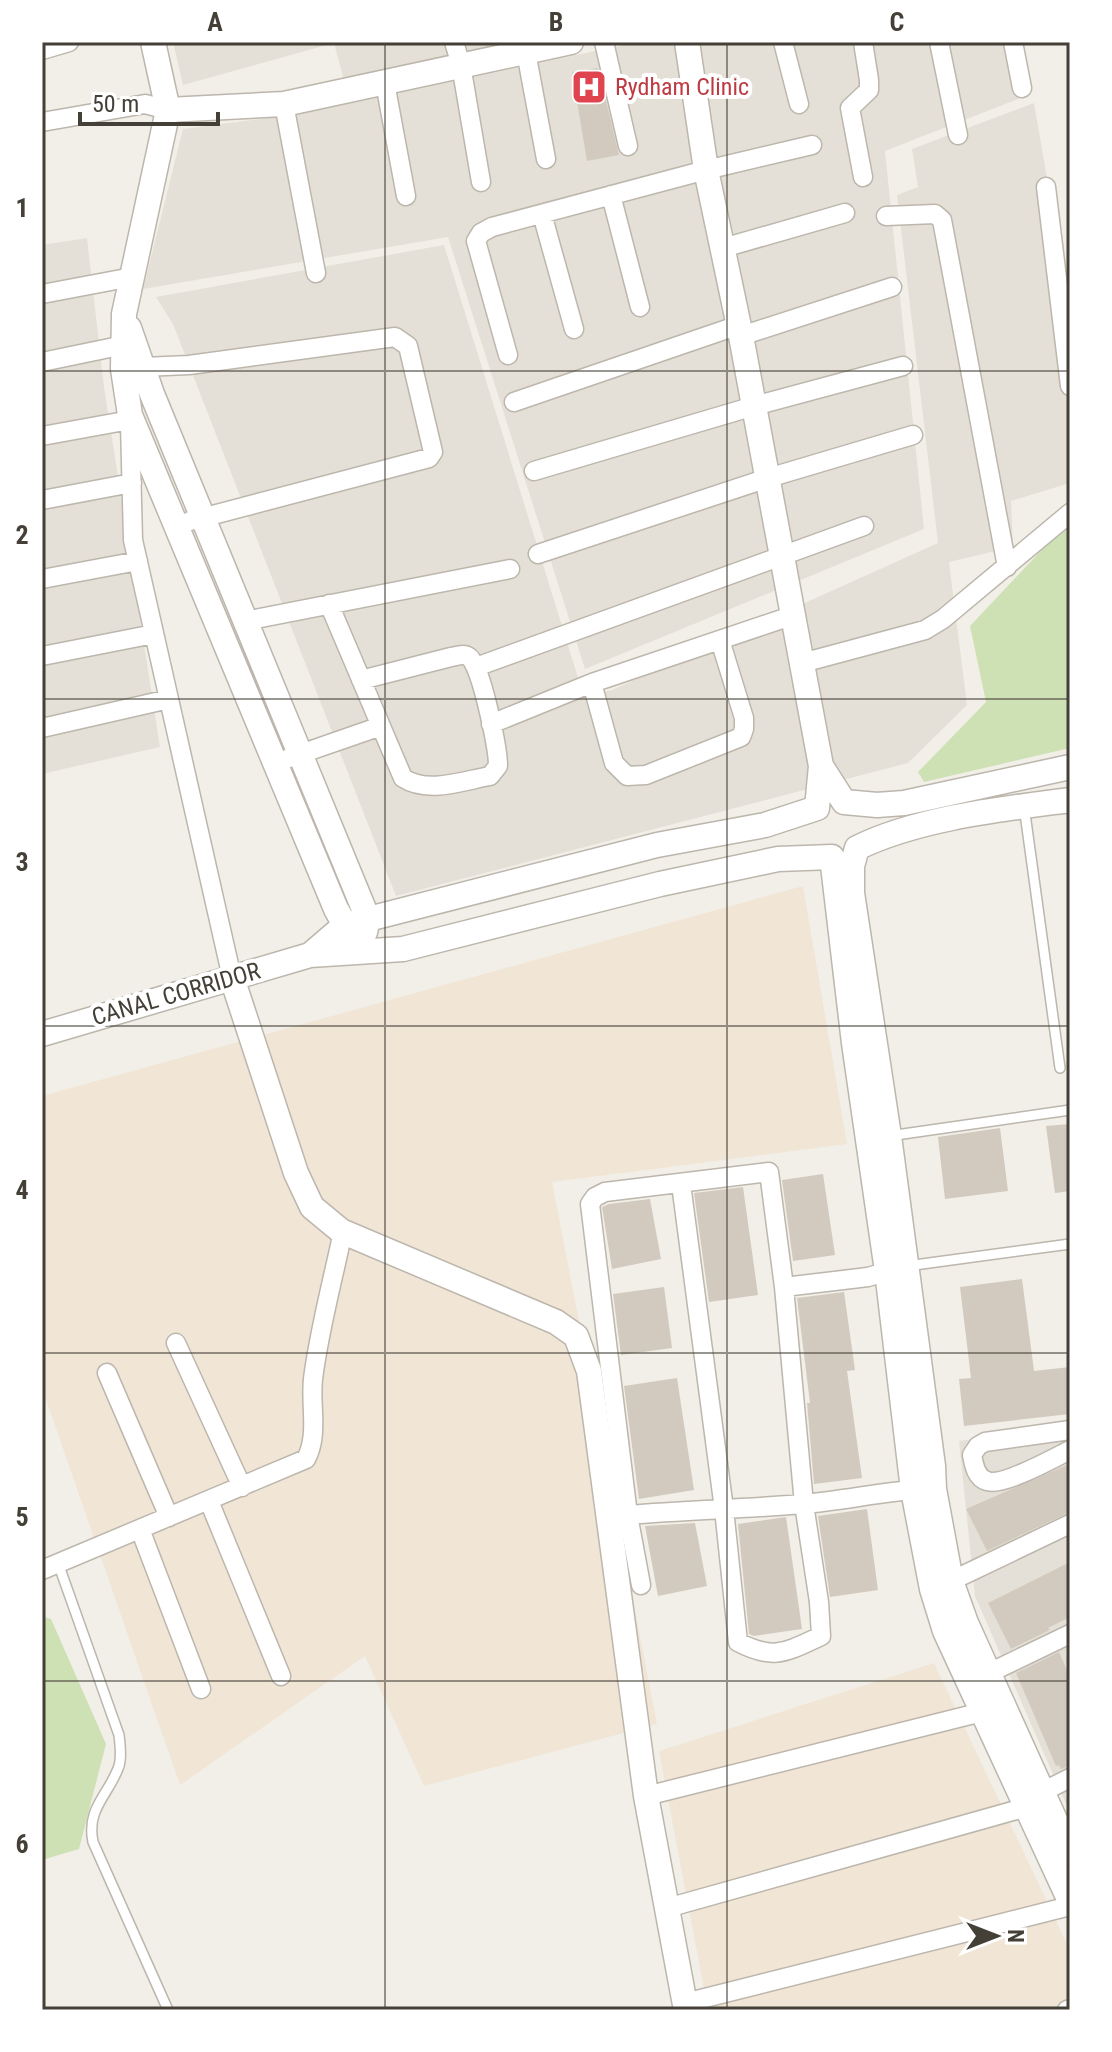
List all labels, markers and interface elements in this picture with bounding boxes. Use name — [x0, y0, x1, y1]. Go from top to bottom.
text: A — [207, 7, 223, 37]
text: B — [549, 7, 563, 37]
text: C — [890, 7, 905, 37]
hospital icon: Rydham Clinic — [570, 68, 608, 106]
place label: Rydham Clinic — [615, 73, 749, 101]
scale bar — [80, 76, 218, 126]
text: 50 m — [92, 90, 139, 118]
text: 1 — [15, 193, 29, 223]
text: 2 — [15, 520, 29, 550]
text: 3 — [15, 847, 29, 877]
street label: CANAL CORRIDOR — [89, 957, 264, 1031]
text: 4 — [15, 1175, 29, 1205]
text: 5 — [15, 1502, 29, 1532]
text: 6 — [15, 1829, 29, 1859]
north arrow — [956, 1896, 1036, 1976]
text: N — [1003, 1929, 1028, 1943]

